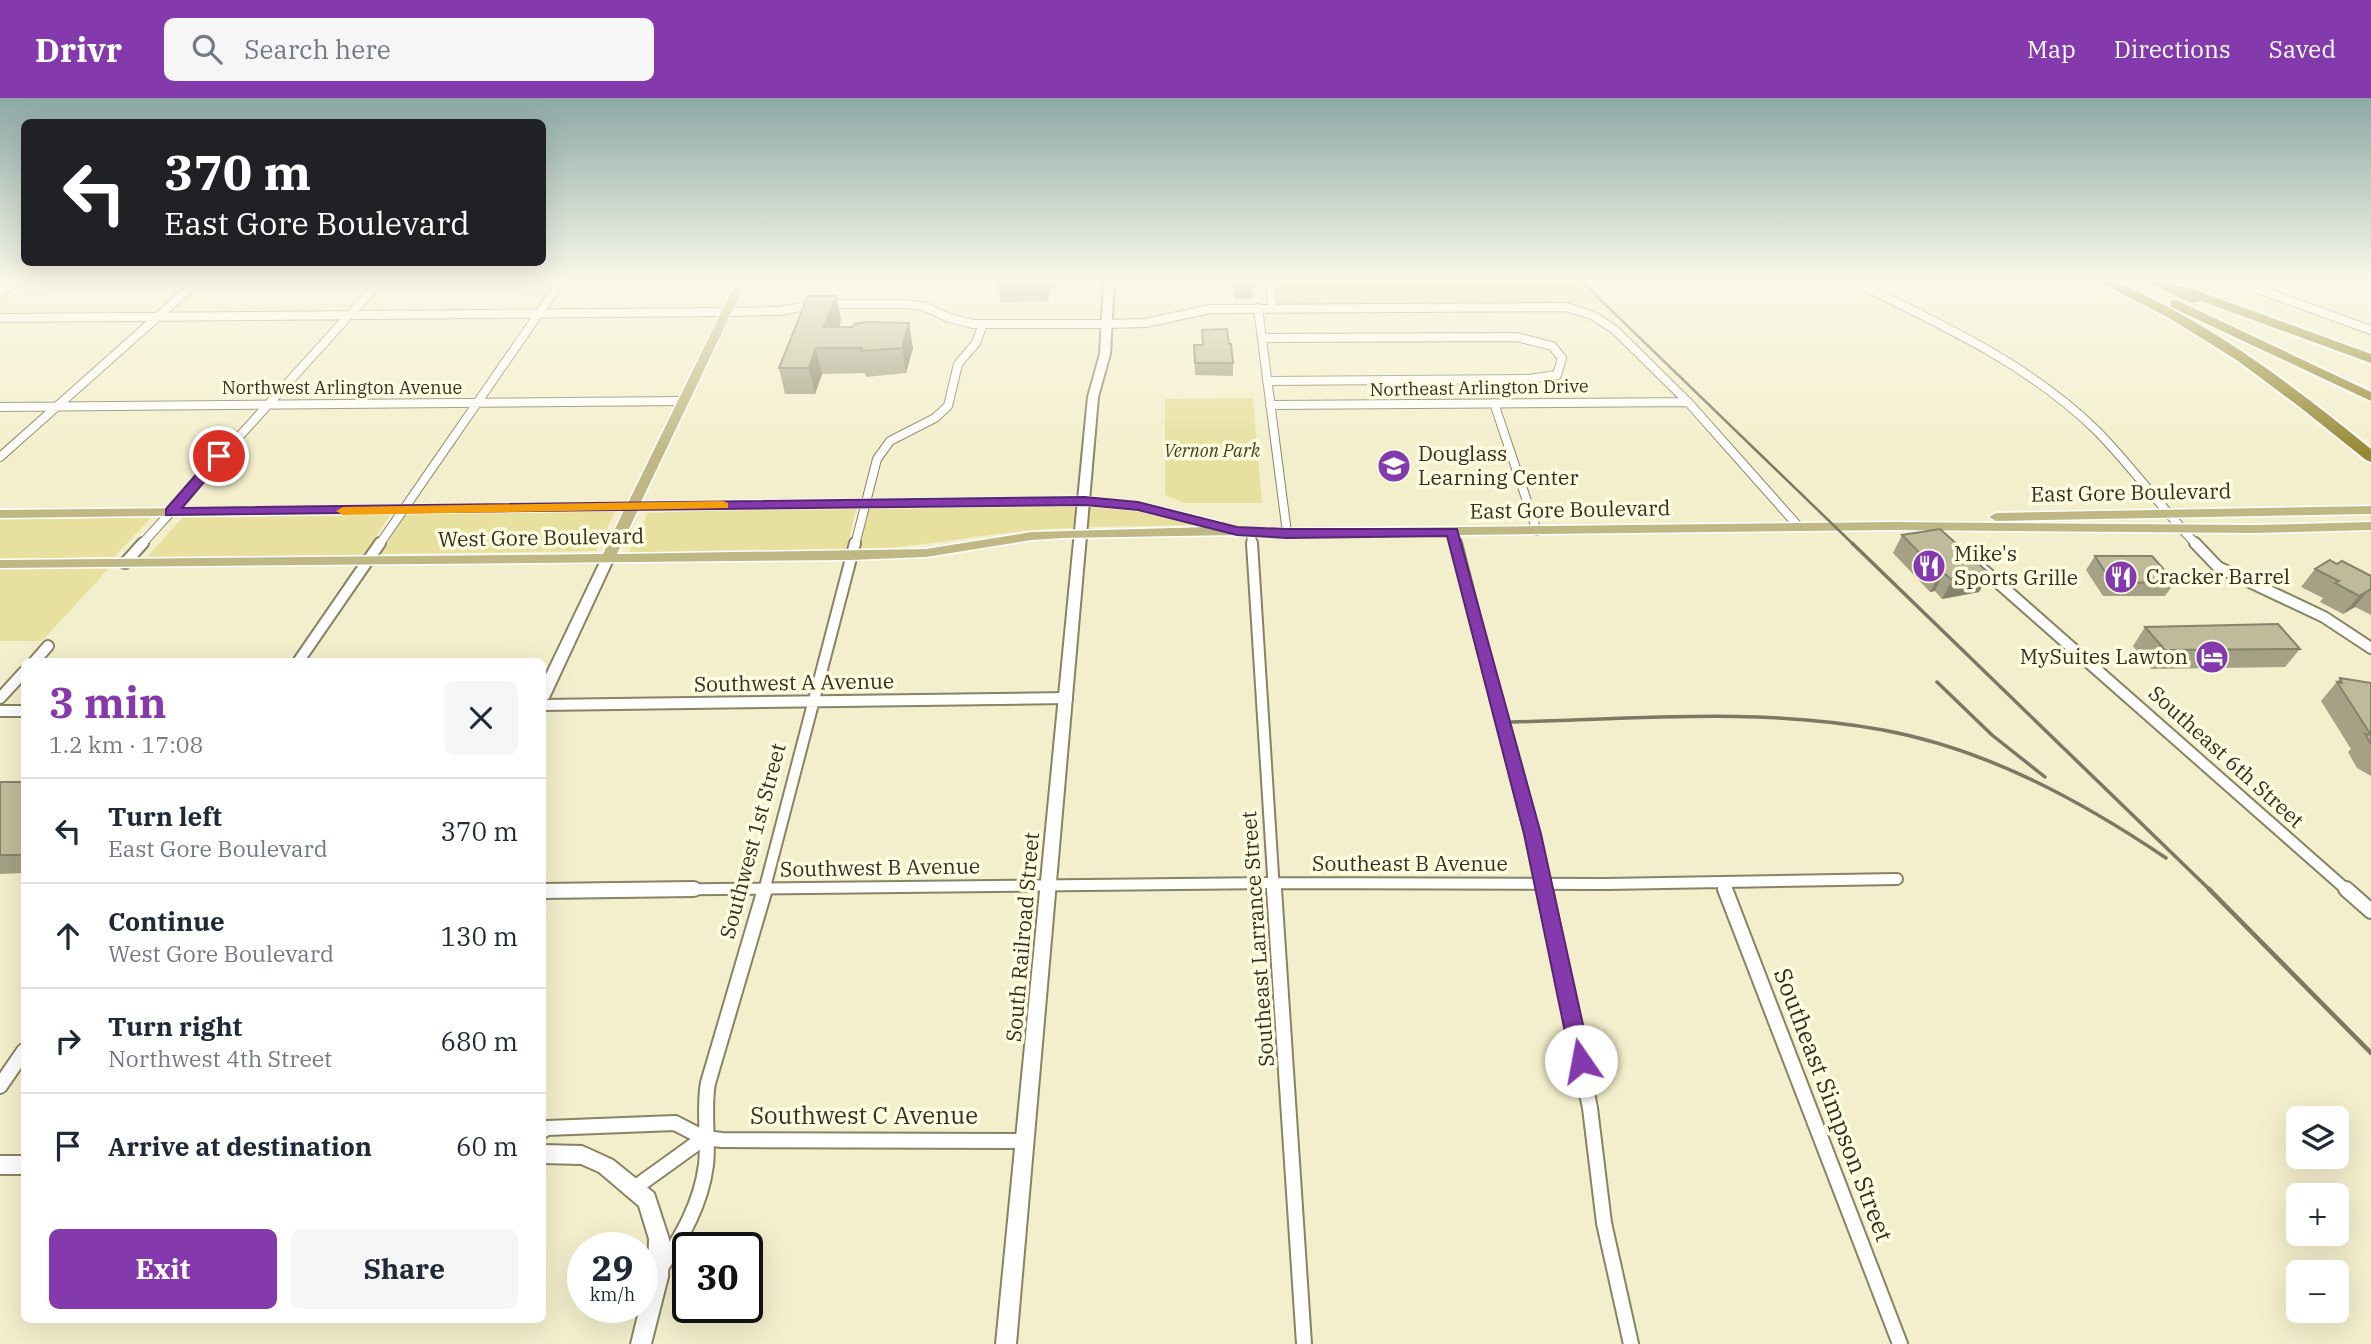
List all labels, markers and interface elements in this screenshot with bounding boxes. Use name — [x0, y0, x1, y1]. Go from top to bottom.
search box — [164, 18, 654, 81]
text: Drivr — [35, 28, 122, 71]
icon: search — [188, 30, 226, 68]
text: Search here — [244, 32, 391, 66]
text: Map — [2027, 33, 2076, 65]
text: Directions — [2114, 33, 2231, 65]
text: Saved — [2269, 33, 2336, 65]
text: 370 m — [164, 140, 311, 203]
icon: left — [49, 147, 140, 238]
text: East Gore Boulevard — [164, 202, 470, 244]
street label: Northeast Arlington Drive — [1369, 374, 1589, 401]
street label: Northwest Arlington Avenue — [222, 376, 462, 399]
pin — [189, 426, 249, 486]
icon: arrive — [200, 437, 238, 475]
park label: Vernon Park — [1164, 439, 1261, 462]
place label: Douglass Learning Center — [1418, 439, 1579, 491]
school or university icon: Douglass Learning Center — [1375, 447, 1413, 485]
street label: East Gore Boulevard — [2030, 476, 2232, 508]
street label: East Gore Boulevard — [1469, 493, 1671, 525]
street label: West Gore Boulevard — [438, 521, 645, 553]
place label: Mike's Sports Grille — [1954, 539, 2078, 591]
restaurant icon: Mike's Sports Grille — [1910, 547, 1948, 585]
restaurant icon: Cracker Barrel — [2102, 558, 2140, 596]
place label: Cracker Barrel — [2146, 562, 2290, 590]
hotel icon: MySuites Lawton — [2193, 638, 2231, 676]
place label: MySuites Lawton — [2020, 642, 2188, 670]
street label: Southwest A Avenue — [694, 666, 894, 698]
text: 3 min — [49, 675, 167, 730]
street label: Southeast 6th Street — [2143, 679, 2310, 834]
button: close — [444, 681, 518, 755]
text: 1.2 km · 17:08 — [49, 729, 203, 759]
street label: Southwest 1st Street — [712, 740, 792, 942]
text: Turn left — [108, 799, 222, 833]
street label: Southeast Larrance Street — [1234, 810, 1280, 1068]
icon: left — [49, 812, 87, 850]
text: 370 m — [440, 814, 518, 848]
street label: South Railroad Street — [999, 831, 1045, 1043]
text: East Gore Boulevard — [108, 833, 328, 863]
street label: Southeast B Avenue — [1312, 849, 1508, 877]
street label: Southwest B Avenue — [780, 851, 980, 883]
text: Continue — [108, 904, 225, 938]
icon: ahead — [49, 917, 87, 955]
text: 130 m — [440, 919, 518, 953]
text: West Gore Boulevard — [108, 938, 334, 968]
street label: Southeast Simpson Street — [1767, 963, 1901, 1246]
text: Turn right — [108, 1009, 242, 1043]
icon: right — [49, 1022, 87, 1060]
text: 680 m — [440, 1024, 518, 1058]
position arrow — [1544, 1024, 1618, 1098]
text: Northwest 4th Street — [108, 1043, 332, 1073]
street label: Southwest C Avenue — [750, 1099, 978, 1131]
map controls — [2286, 1106, 2349, 1323]
button: layers — [2286, 1106, 2349, 1169]
icon: arrive — [49, 1127, 87, 1165]
text: Arrive at destination — [108, 1129, 372, 1163]
text: 60 m — [456, 1129, 518, 1163]
button: + — [2286, 1183, 2349, 1246]
button: Exit — [49, 1229, 277, 1309]
button: Share — [291, 1229, 518, 1309]
speed limit sign: 30 — [672, 1232, 763, 1323]
text: 29 — [591, 1245, 634, 1291]
button: − — [2286, 1260, 2349, 1323]
text: km/h — [590, 1283, 635, 1306]

